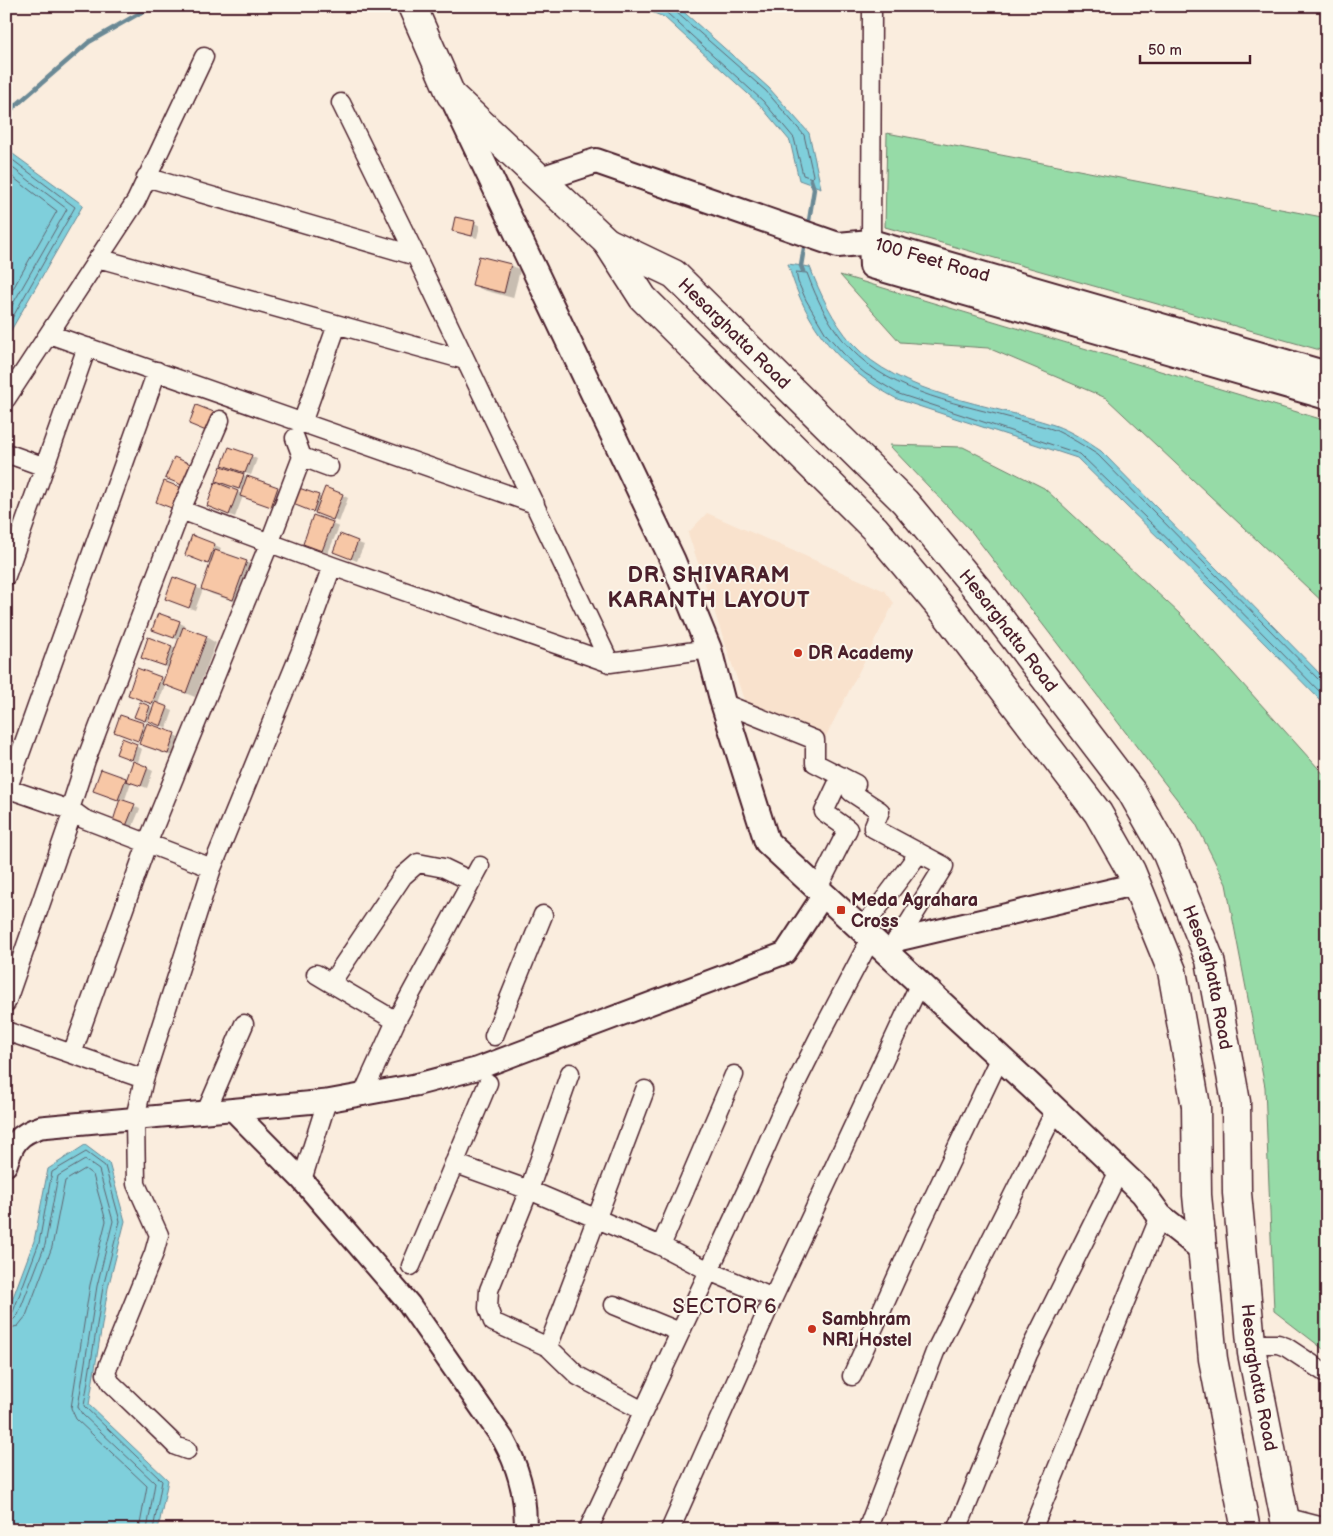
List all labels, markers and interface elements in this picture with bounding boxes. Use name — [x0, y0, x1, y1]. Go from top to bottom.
scale bar — [1140, 32, 1250, 64]
text: 50 m — [1148, 41, 1182, 60]
street label: 100 Feet Road — [872, 234, 992, 287]
street label: Hesarghatta Road — [674, 274, 794, 394]
district label: DR. SHIVARAM KARANTH LAYOUT — [608, 562, 810, 614]
street label: Hesarghatta Road — [954, 565, 1062, 696]
place label: DR Academy — [808, 643, 914, 664]
marker: DR Academy — [792, 647, 804, 659]
place label: Meda Agrahara Cross — [851, 890, 978, 932]
street label: Hesarghatta Road — [1178, 902, 1236, 1051]
marker: Meda Agrahara Cross — [835, 904, 847, 916]
district label: SECTOR 6 — [672, 1295, 778, 1319]
street label: Hesarghatta Road — [1236, 1303, 1281, 1453]
place label: Sambhram NRI Hostel — [822, 1309, 912, 1351]
marker: Sambhram NRI Hostel — [806, 1323, 818, 1335]

